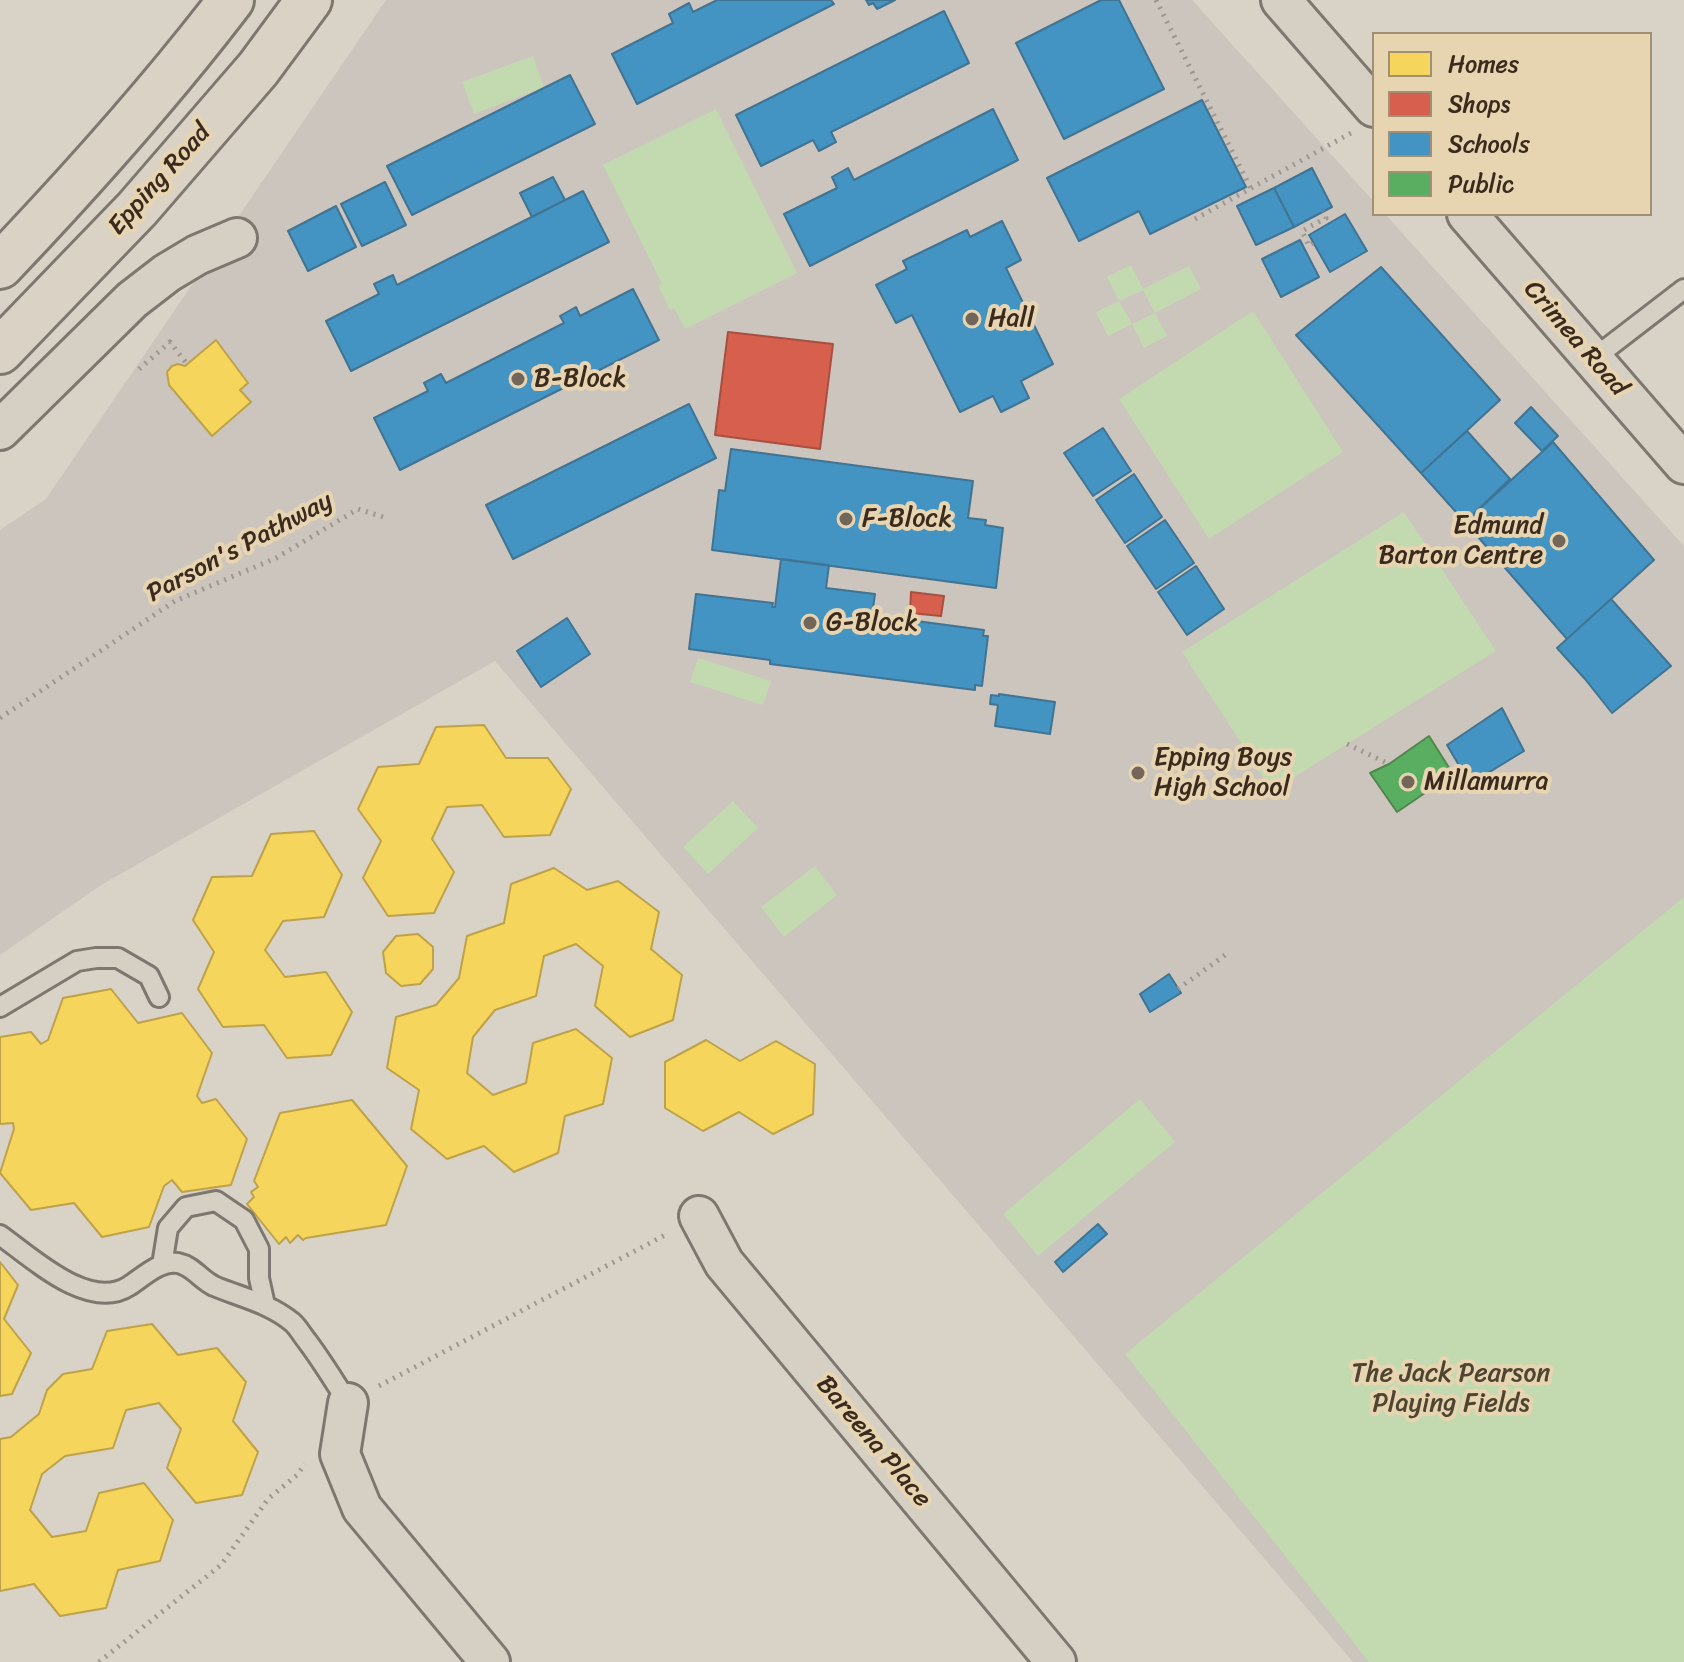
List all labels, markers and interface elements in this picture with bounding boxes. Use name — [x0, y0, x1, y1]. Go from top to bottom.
legend — [1372, 32, 1652, 216]
text: Homes — [1448, 43, 1519, 85]
text: Shops — [1448, 83, 1510, 125]
street label: Epping Road — [102, 118, 218, 242]
text: Schools — [1448, 123, 1530, 165]
text: Public — [1448, 163, 1514, 205]
street label: Crimea Road — [1516, 275, 1634, 403]
place label: Hall — [988, 303, 1034, 335]
marker: Hall — [963, 310, 981, 328]
place label: B-Block — [534, 363, 627, 395]
marker: B-Block — [509, 370, 527, 388]
street label: Parson's Pathway — [142, 486, 338, 610]
place label: F-Block — [862, 503, 952, 535]
marker: F-Block — [837, 510, 855, 528]
place label: Edmund Barton Centre — [1378, 510, 1543, 572]
marker: Edmund Barton Centre — [1550, 532, 1568, 550]
place label: G-Block — [826, 607, 918, 639]
marker: G-Block — [801, 614, 819, 632]
place label: Epping Boys High School — [1154, 742, 1292, 804]
marker: Epping Boys High School — [1129, 764, 1147, 782]
place label: Millamurra — [1424, 766, 1549, 798]
marker: Millamurra — [1399, 773, 1417, 791]
park label: The Jack Pearson Playing Fields — [1352, 1358, 1550, 1420]
street label: Bareena Place — [809, 1370, 937, 1514]

